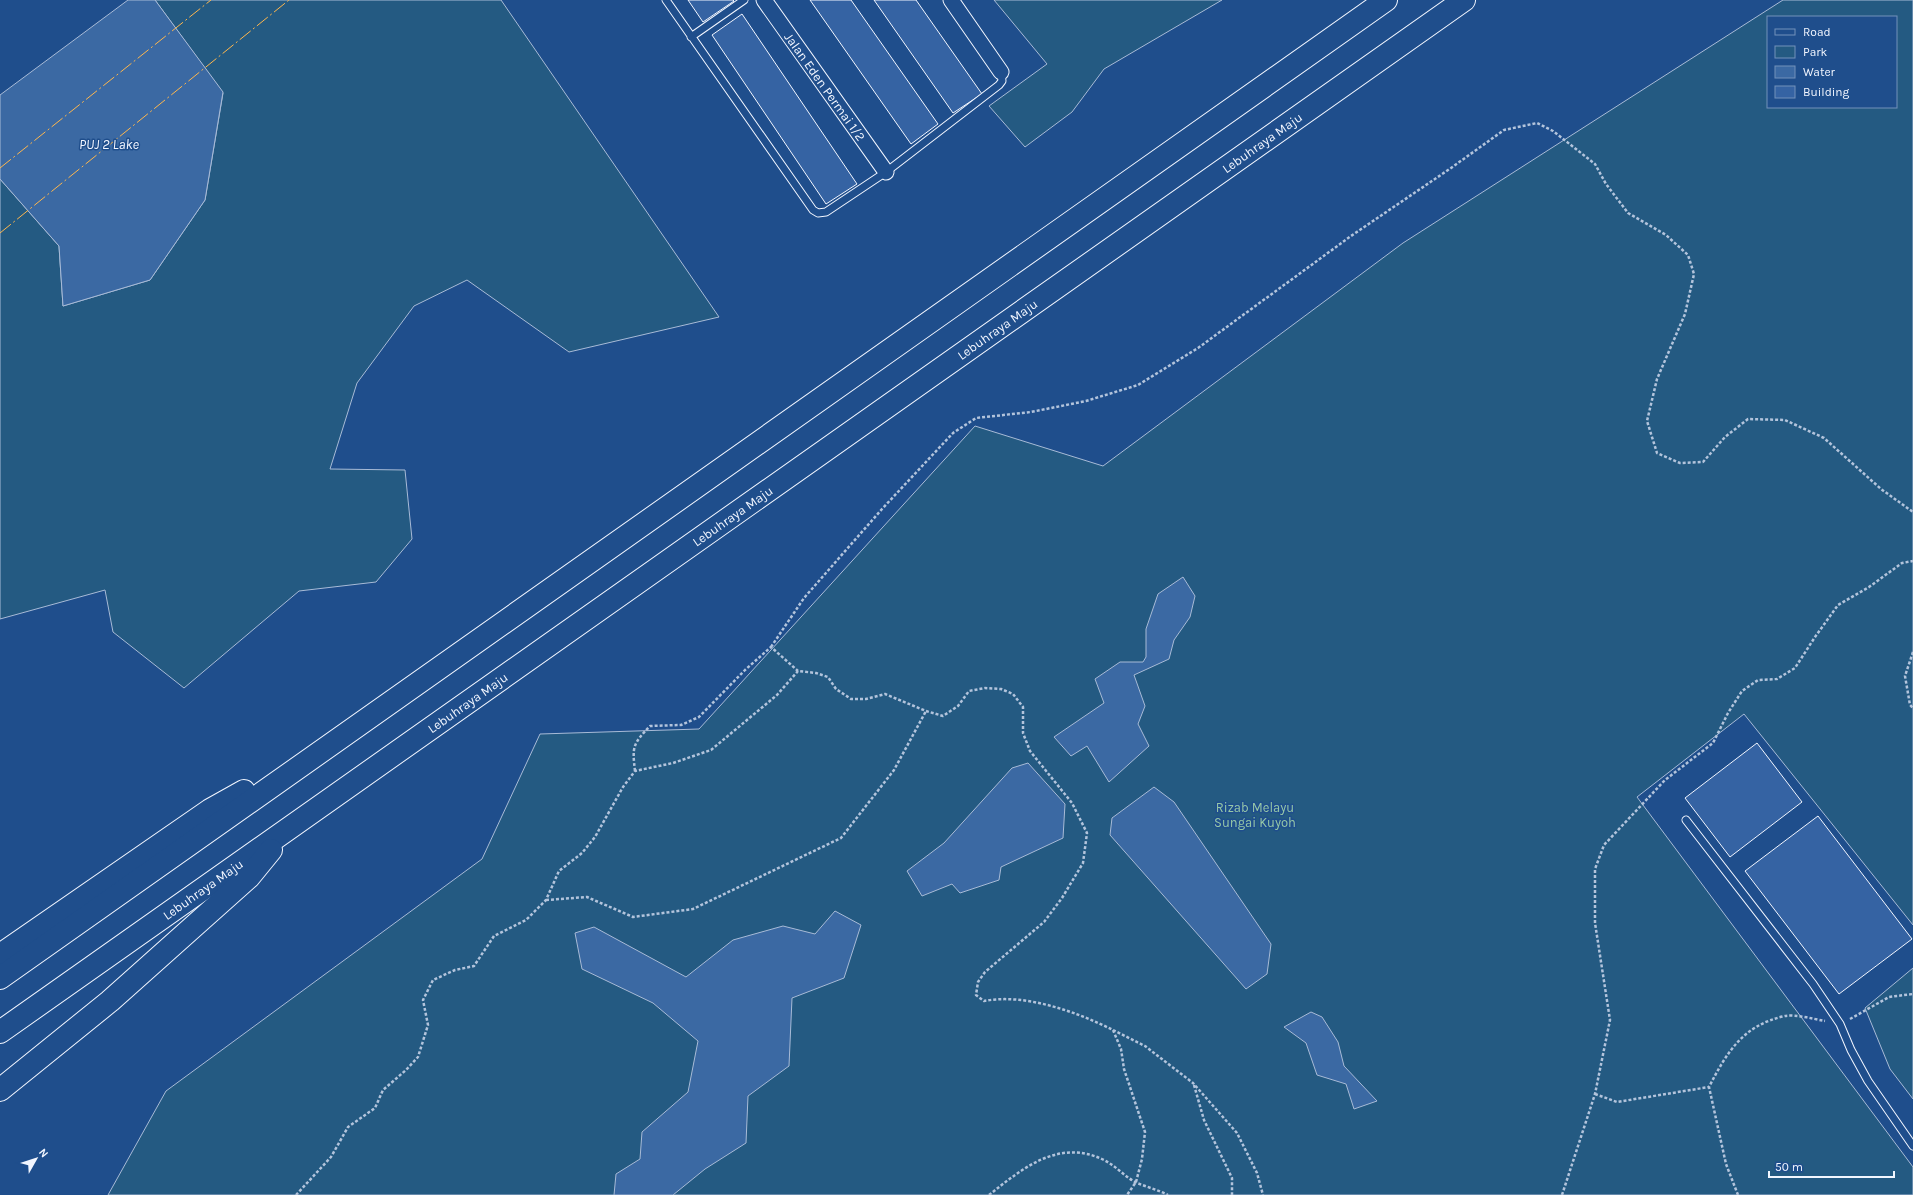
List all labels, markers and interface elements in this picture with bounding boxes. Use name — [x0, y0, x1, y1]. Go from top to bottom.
legend — [1767, 16, 1897, 108]
text: Road — [1803, 25, 1831, 39]
street label: Jalan Eden Permai 1/2 — [782, 29, 869, 143]
text: Park — [1803, 45, 1828, 59]
text: Water — [1803, 65, 1836, 79]
text: Building — [1803, 85, 1850, 99]
street label: Lebuhraya Maju — [1219, 109, 1305, 176]
water label: PUJ 2 Lake — [79, 136, 140, 153]
street label: Lebuhraya Maju — [954, 296, 1040, 362]
street label: Lebuhraya Maju — [689, 482, 775, 549]
street label: Lebuhraya Maju — [425, 669, 510, 736]
park label: Rizab Melayu Sungai Kuyoh — [1214, 800, 1296, 830]
street label: Lebuhraya Maju — [160, 856, 246, 922]
north arrow — [16, 1139, 56, 1179]
text: N — [36, 1146, 51, 1160]
scale bar — [1769, 1153, 1894, 1179]
text: 50 m — [1775, 1160, 1803, 1174]

